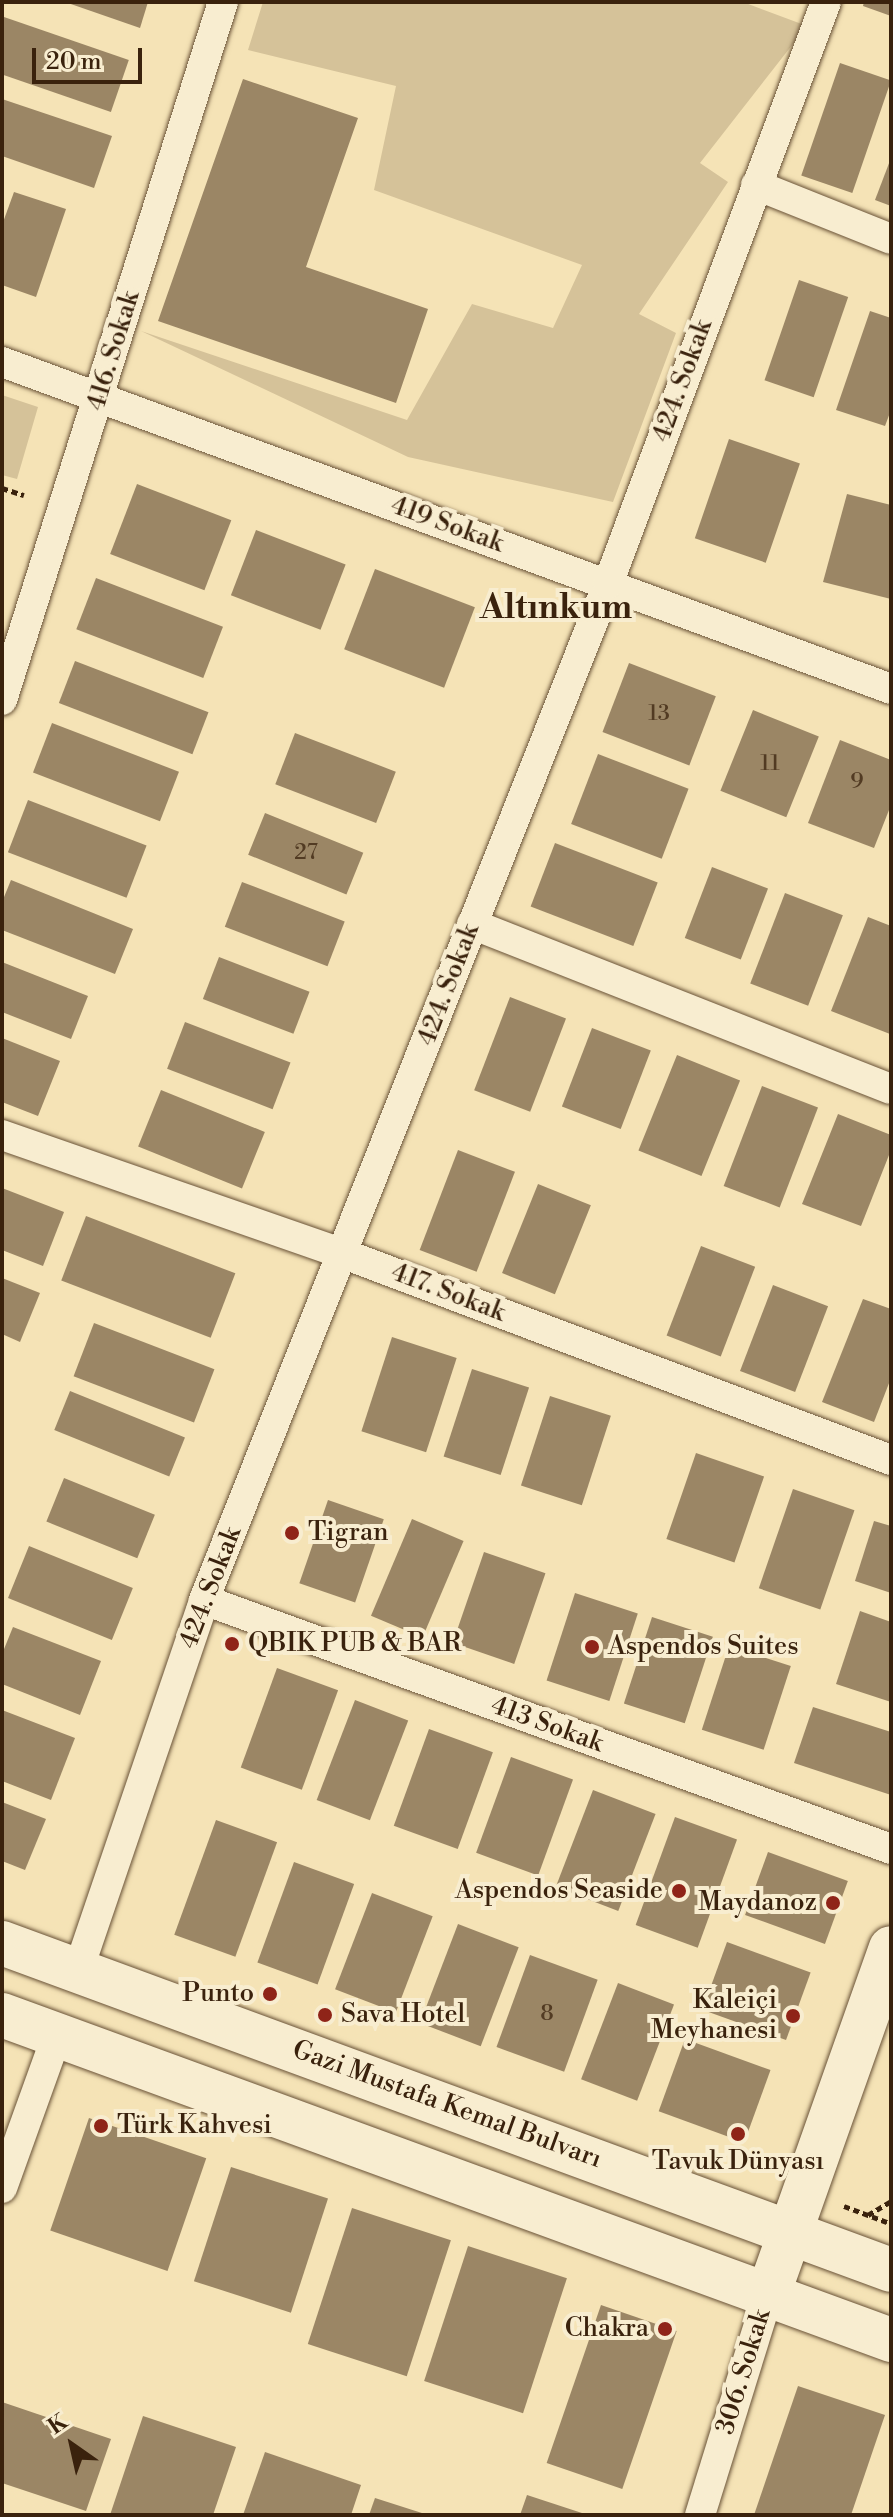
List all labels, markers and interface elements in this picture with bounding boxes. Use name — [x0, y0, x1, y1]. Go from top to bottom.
scale bar — [36, 32, 146, 82]
text: 20 m — [46, 47, 102, 77]
street label: 416. Sokak — [81, 287, 147, 415]
street label: 424. Sokak — [646, 316, 720, 446]
street label: 419 Sokak — [386, 490, 508, 560]
district label: Altınkum — [480, 589, 632, 629]
house number: 13 — [648, 701, 670, 727]
house number: 11 — [760, 751, 780, 777]
house number: 9 — [850, 769, 864, 795]
house number: 27 — [294, 840, 318, 866]
street label: 424. Sokak — [412, 920, 486, 1050]
street label: 417. Sokak — [387, 1257, 509, 1329]
place label: Tigran — [308, 1517, 389, 1549]
street label: 424. Sokak — [174, 1523, 248, 1653]
marker: Tigran — [283, 1524, 301, 1542]
place label: QBIK PUB & BAR — [248, 1628, 461, 1660]
place label: Aspendos Suites — [608, 1631, 799, 1663]
marker: QBIK PUB & BAR — [223, 1635, 241, 1653]
marker: Aspendos Suites — [583, 1638, 601, 1656]
street label: 413 Sokak — [487, 1690, 607, 1760]
place label: Aspendos Seaside — [455, 1875, 663, 1907]
marker: Aspendos Seaside — [670, 1882, 688, 1900]
place label: Maydanoz — [698, 1887, 817, 1919]
marker: Maydanoz — [824, 1894, 842, 1912]
place label: Punto — [182, 1978, 254, 2010]
marker: Punto — [261, 1985, 279, 2003]
place label: Kaleiçi Meyhanesi — [651, 1985, 777, 2046]
place label: Sava Hotel — [341, 1999, 465, 2031]
house number: 8 — [540, 2001, 554, 2027]
marker: Sava Hotel — [316, 2006, 334, 2024]
marker: Kaleiçi Meyhanesi — [784, 2007, 802, 2025]
street label: Gazi Mustafa Kemal Bulvarı — [288, 2034, 606, 2176]
place label: Türk Kahvesi — [117, 2110, 272, 2142]
marker: Türk Kahvesi — [92, 2117, 110, 2135]
marker: Tavuk Dünyası — [729, 2125, 747, 2143]
place label: Tavuk Dünyası — [652, 2146, 824, 2178]
street label: 306. Sokak — [710, 2306, 778, 2438]
place label: Chakra — [565, 2313, 649, 2345]
marker: Chakra — [656, 2320, 674, 2338]
north arrow — [32, 2405, 112, 2485]
text: K — [43, 2409, 73, 2441]

